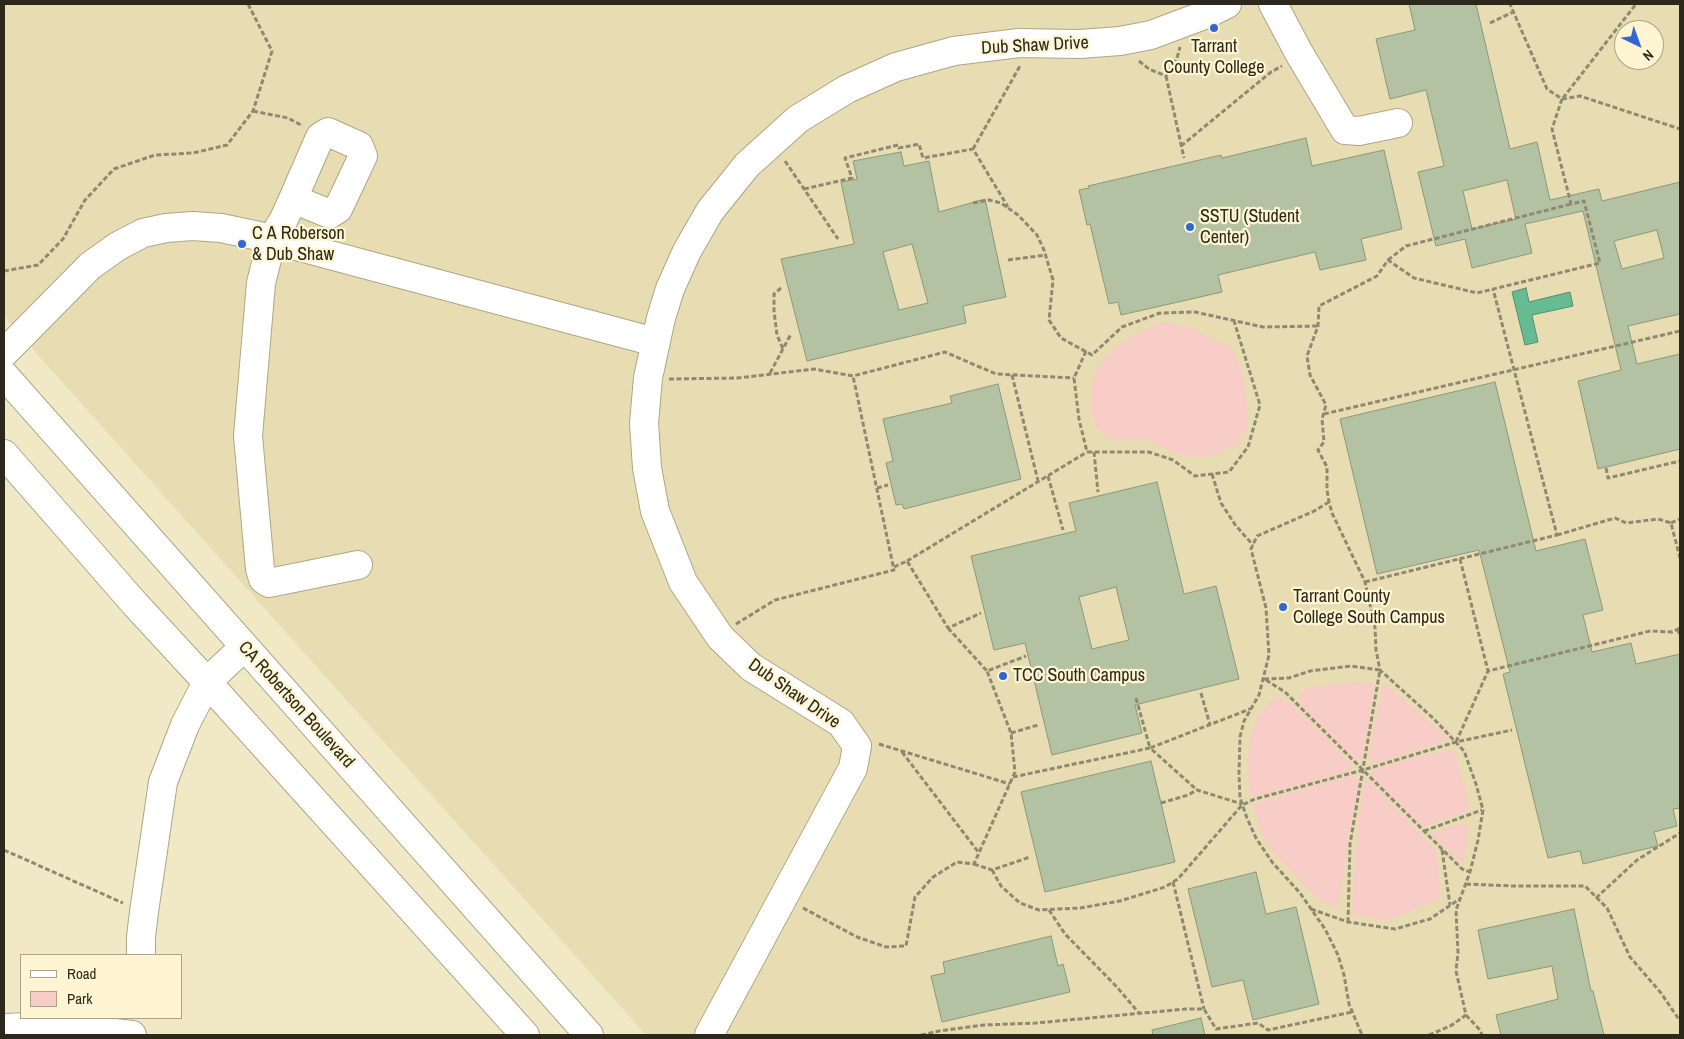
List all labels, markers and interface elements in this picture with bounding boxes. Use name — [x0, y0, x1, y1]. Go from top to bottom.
north arrow — [1614, 20, 1664, 70]
marker: Tarrant County College — [1208, 22, 1220, 34]
street label: Dub Shaw Drive — [981, 32, 1089, 60]
place label: Tarrant County College — [1164, 36, 1264, 78]
text: N — [1639, 46, 1657, 65]
place label: SSTU (Student Center) — [1200, 206, 1299, 248]
marker: SSTU (Student Center) — [1184, 221, 1196, 233]
place label: C A Roberson & Dub Shaw — [252, 223, 345, 266]
marker: C A Roberson & Dub Shaw — [236, 238, 248, 250]
place label: Tarrant County College South Campus — [1293, 586, 1445, 628]
marker: Tarrant County College South Campus — [1277, 601, 1289, 613]
street label: CA Robertson Boulevard — [233, 637, 359, 773]
street label: Dub Shaw Drive — [744, 654, 844, 734]
place label: TCC South Campus — [1013, 665, 1145, 687]
marker: TCC South Campus — [997, 670, 1009, 682]
legend — [20, 954, 182, 1019]
text: Road — [67, 963, 96, 984]
text: Park — [67, 988, 92, 1009]

